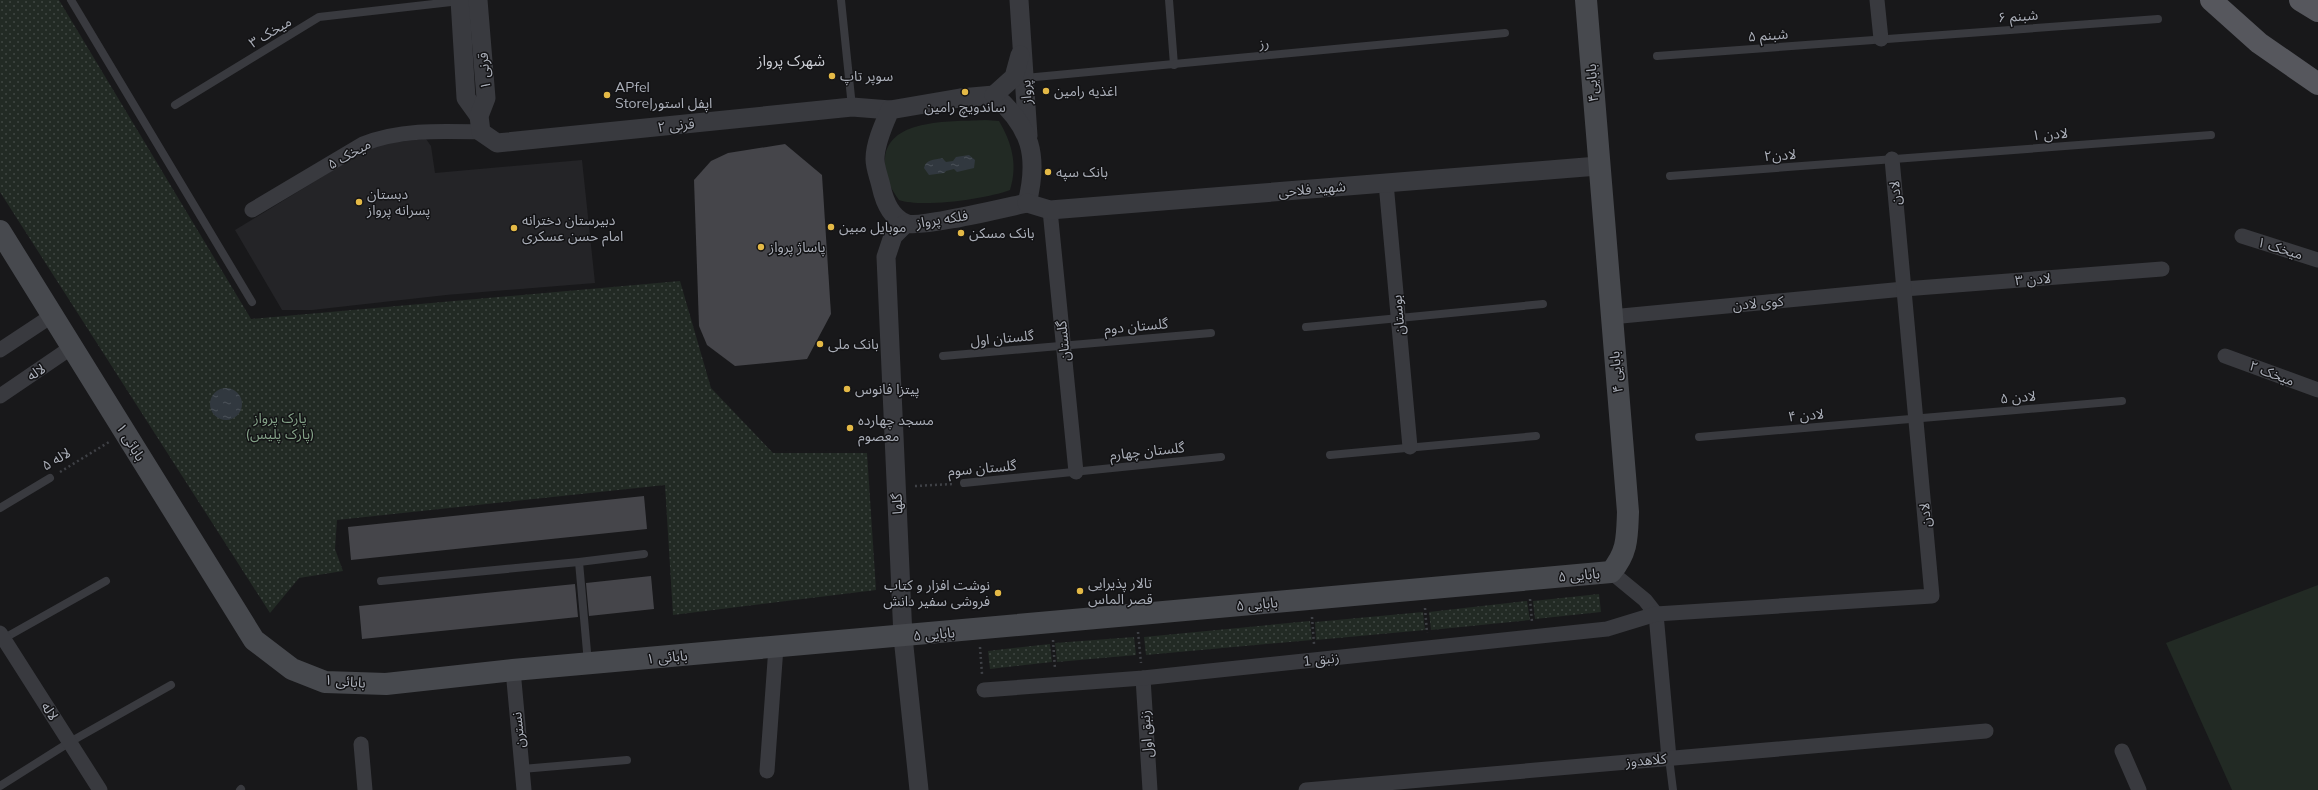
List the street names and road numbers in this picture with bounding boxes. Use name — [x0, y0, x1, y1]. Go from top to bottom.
street label: شبنم ۶ — [1997, 6, 2039, 28]
street label: میخک ۳ — [245, 12, 295, 52]
street label: شبنم ۵ — [1747, 25, 1789, 47]
street label: رز — [1257, 34, 1270, 53]
street label: قرنی ۱ — [473, 52, 495, 90]
street label: بابایی۴ — [1582, 63, 1602, 103]
street label: پرواز — [1016, 79, 1037, 106]
street label: قرنی ۲ — [657, 114, 695, 136]
street label: لادن ۱ — [2031, 124, 2069, 144]
street label: میخک ۵ — [324, 135, 374, 173]
street label: لادن۲ — [1763, 145, 1797, 165]
street label: شهید فلاحی — [1278, 177, 1346, 201]
street label: لادن — [1885, 180, 1905, 206]
street label: فلکه پرواز — [914, 206, 970, 233]
street label: میخک ۱ — [2255, 233, 2305, 263]
street label: لادن ۳ — [2014, 269, 2052, 289]
street label: کوی لادن — [1732, 292, 1784, 314]
street label: بوستان — [1387, 294, 1409, 336]
street label: گلستان دوم — [1103, 314, 1169, 340]
street label: گلستان — [1052, 320, 1074, 362]
street label: گلستان اول — [969, 326, 1035, 350]
street label: بابایی ۴ — [1605, 350, 1627, 394]
street label: میخک ۲ — [2247, 356, 2297, 390]
street label: لاله — [23, 359, 49, 385]
street label: لادن ۵ — [1999, 386, 2037, 408]
street label: لادن ۴ — [1787, 404, 1825, 426]
street label: بابائی ۱ — [112, 420, 150, 465]
street label: گلستان چهارم — [1109, 438, 1186, 466]
street label: لاله ۵ — [38, 443, 74, 475]
street label: گلستان سوم — [947, 456, 1017, 482]
street label: گلها — [887, 493, 907, 515]
street label: لادن — [1915, 502, 1935, 528]
street label: ۵ بابایی — [1557, 564, 1601, 586]
street label: ۵ بابایی — [1235, 593, 1279, 615]
street label: ۵ بابایی — [912, 623, 956, 645]
street label: بابائی ۱ — [646, 646, 689, 668]
street label: زنبق 1 — [1302, 648, 1340, 671]
street label: بابائی ۱ — [324, 670, 367, 692]
street label: لاله — [37, 698, 63, 724]
street label: زنبق اول — [1135, 710, 1158, 758]
street label: نسترن — [507, 711, 529, 749]
street label: کلاهدوز — [1624, 749, 1667, 771]

